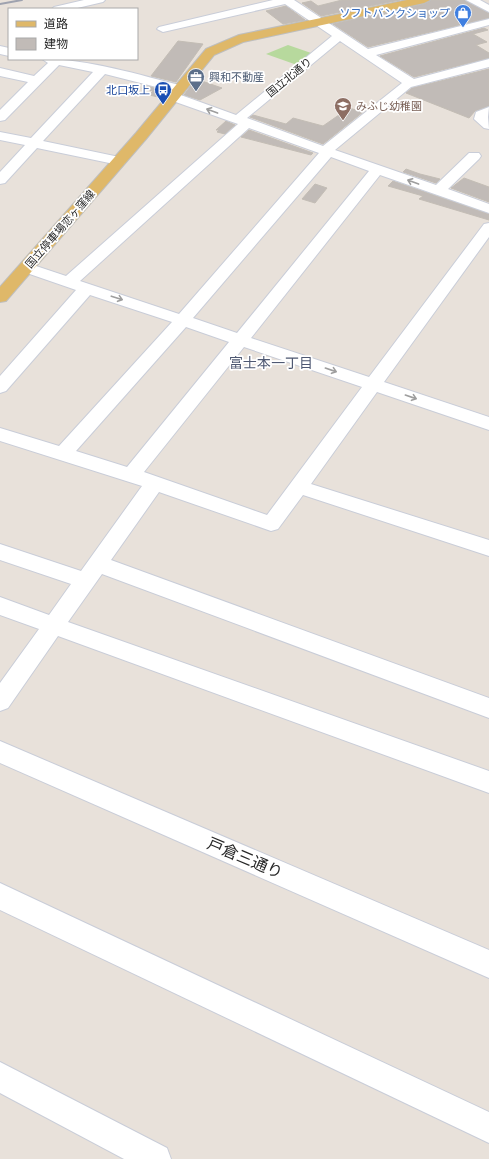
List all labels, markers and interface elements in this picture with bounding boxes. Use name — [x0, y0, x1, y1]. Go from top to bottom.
shop icon: ソフトバンクショップ — [453, 3, 473, 28]
place label: ソフトバンクショップ — [339, 5, 450, 21]
legend — [8, 8, 138, 60]
text: 道路 — [44, 15, 68, 32]
text: 建物 — [44, 35, 68, 52]
street label: 国立北通り — [263, 53, 315, 101]
office icon: 興和不動産 — [186, 67, 206, 92]
place label: 興和不動産 — [209, 69, 264, 85]
bus stop icon: 北口坂上 — [153, 80, 173, 105]
place label: 北口坂上 — [106, 82, 150, 98]
school or university icon: みふじ幼稚園 — [333, 96, 353, 121]
place label: みふじ幼稚園 — [356, 98, 422, 114]
one-way arrow — [206, 106, 218, 114]
one-way arrow — [407, 177, 419, 185]
street label: 国立停車場恋ヶ窪線 — [21, 186, 99, 272]
one-way arrow — [110, 294, 122, 302]
district label: 富士本一丁目 — [229, 353, 313, 373]
one-way arrow — [325, 367, 338, 374]
one-way arrow — [405, 394, 418, 401]
street label: 戸倉三通り — [204, 832, 286, 884]

